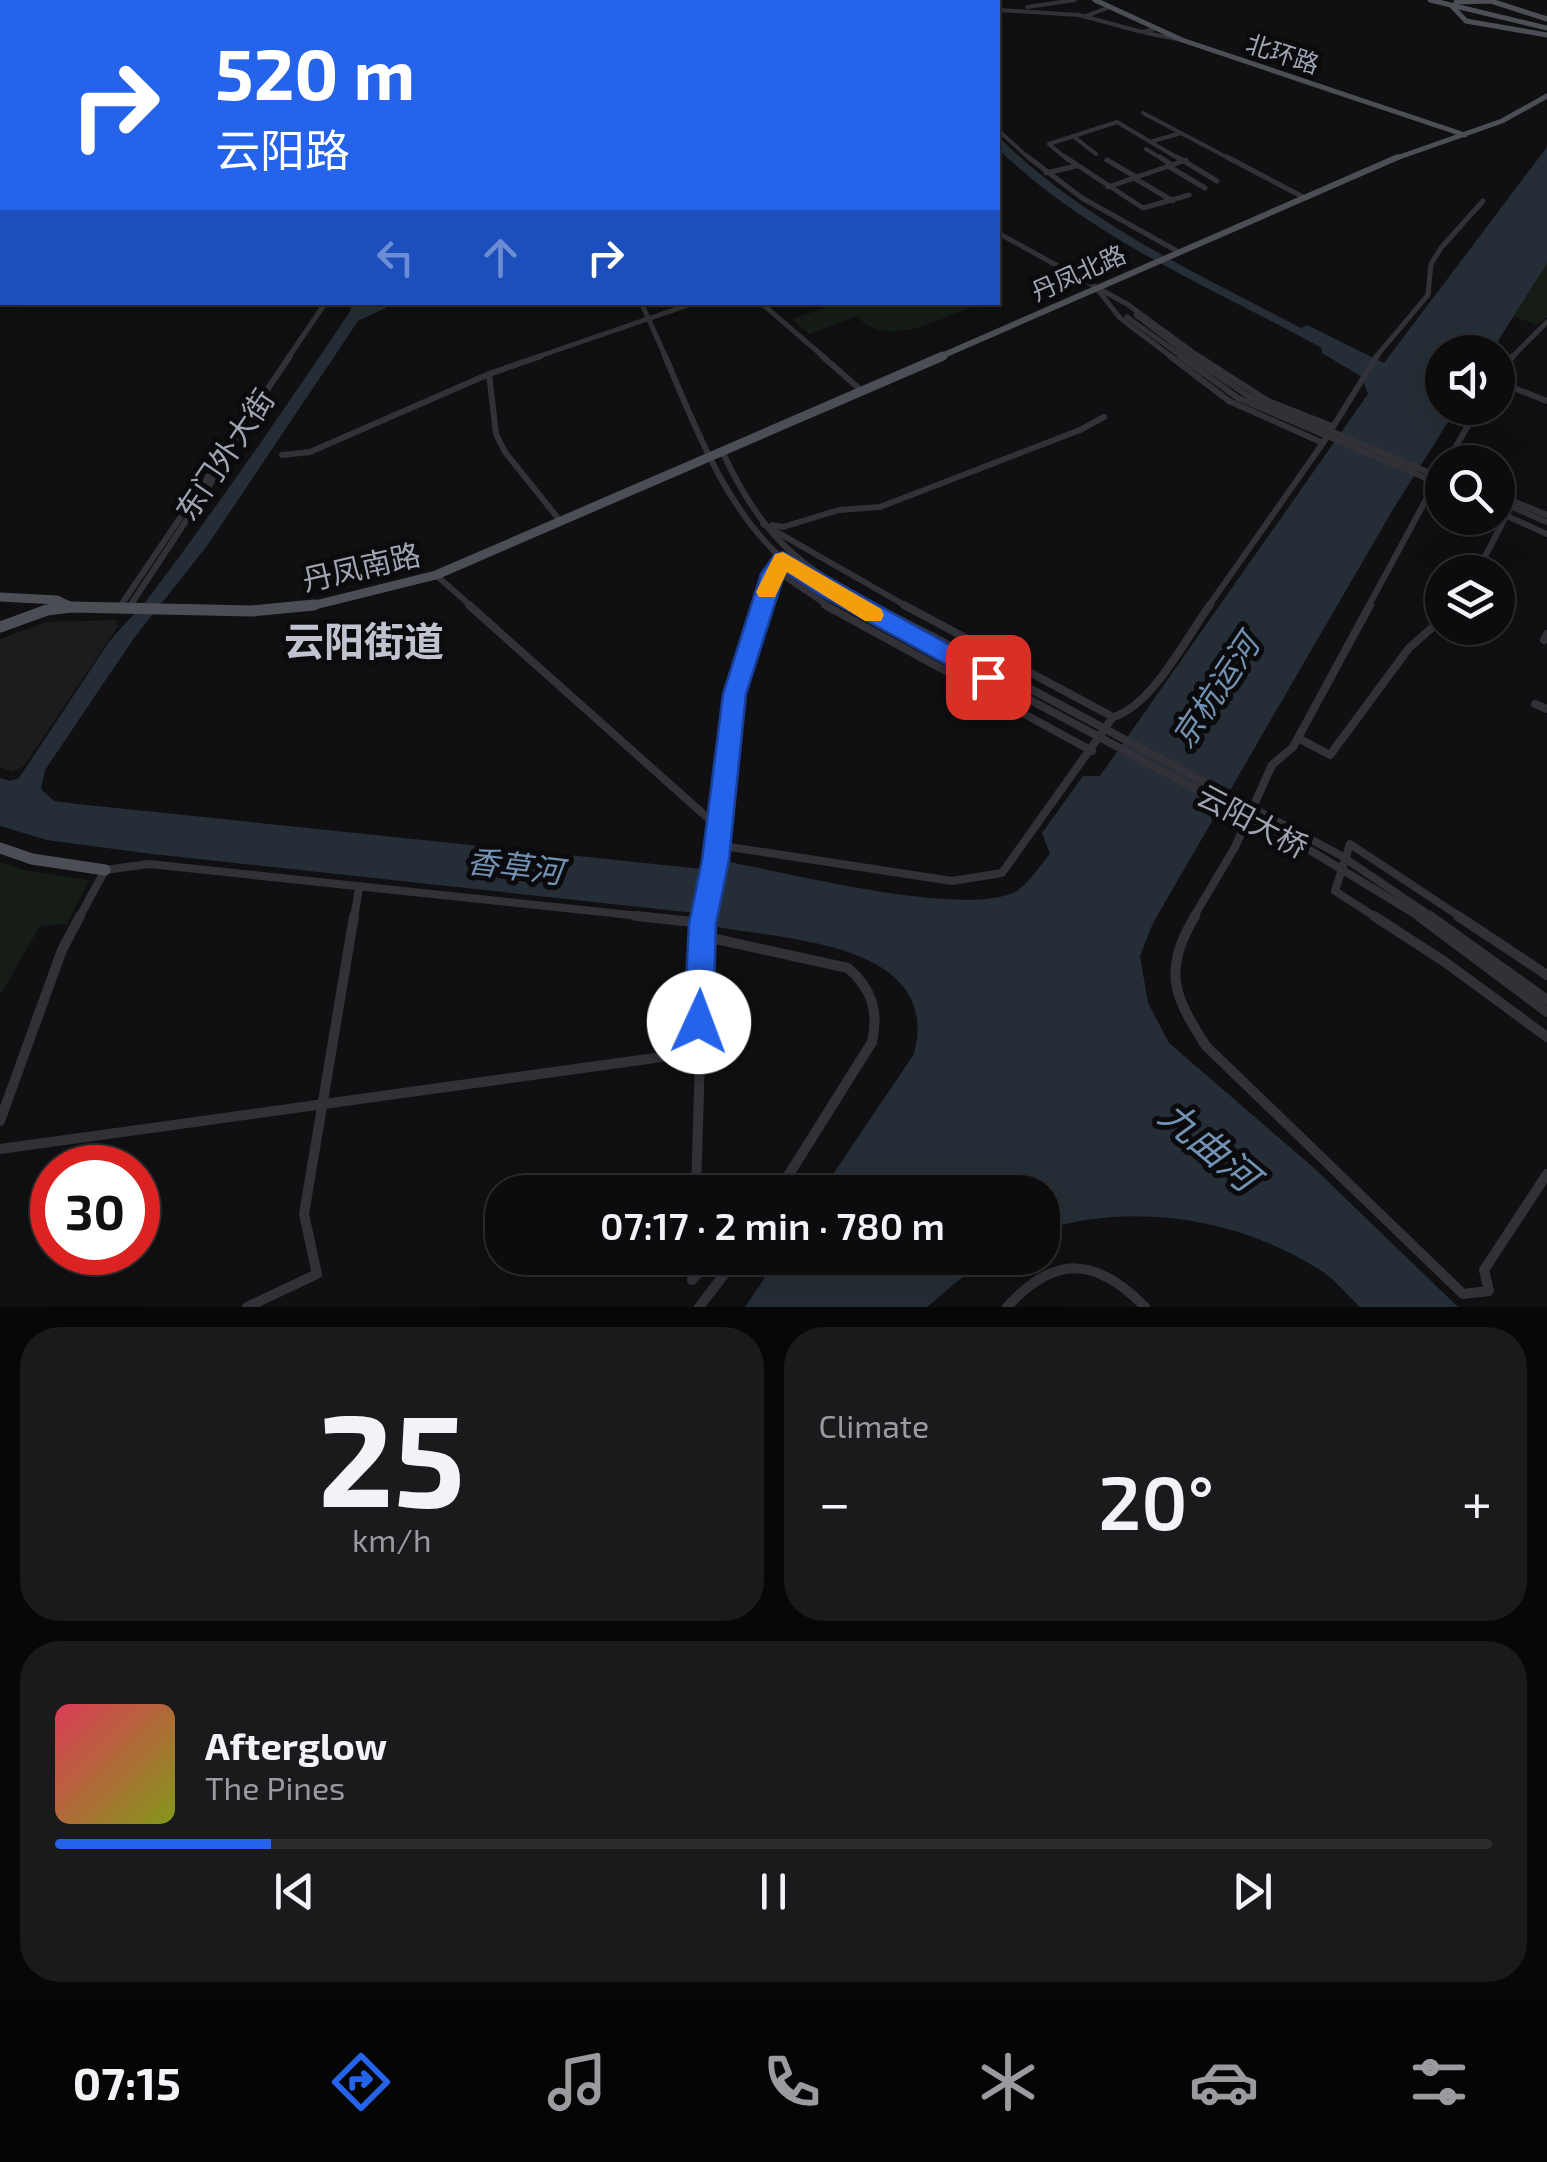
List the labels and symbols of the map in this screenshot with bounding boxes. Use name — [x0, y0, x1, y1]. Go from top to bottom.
street label: 北环路 — [1243, 27, 1323, 79]
street label: 丹凤北路 — [1026, 238, 1130, 306]
street label: 东门外大街 — [167, 382, 281, 526]
street label: 丹凤南路 — [298, 535, 424, 597]
district label: 云阳街道 — [284, 616, 444, 664]
water label: 京杭运河 — [1162, 621, 1269, 754]
pin — [946, 635, 1031, 720]
street label: 云阳大桥 — [1192, 776, 1314, 864]
water label: 香草河 — [465, 840, 571, 890]
position arrow — [647, 970, 751, 1074]
water label: 九曲河 — [1152, 1091, 1274, 1204]
speed limit sign: 30 — [30, 1145, 160, 1275]

